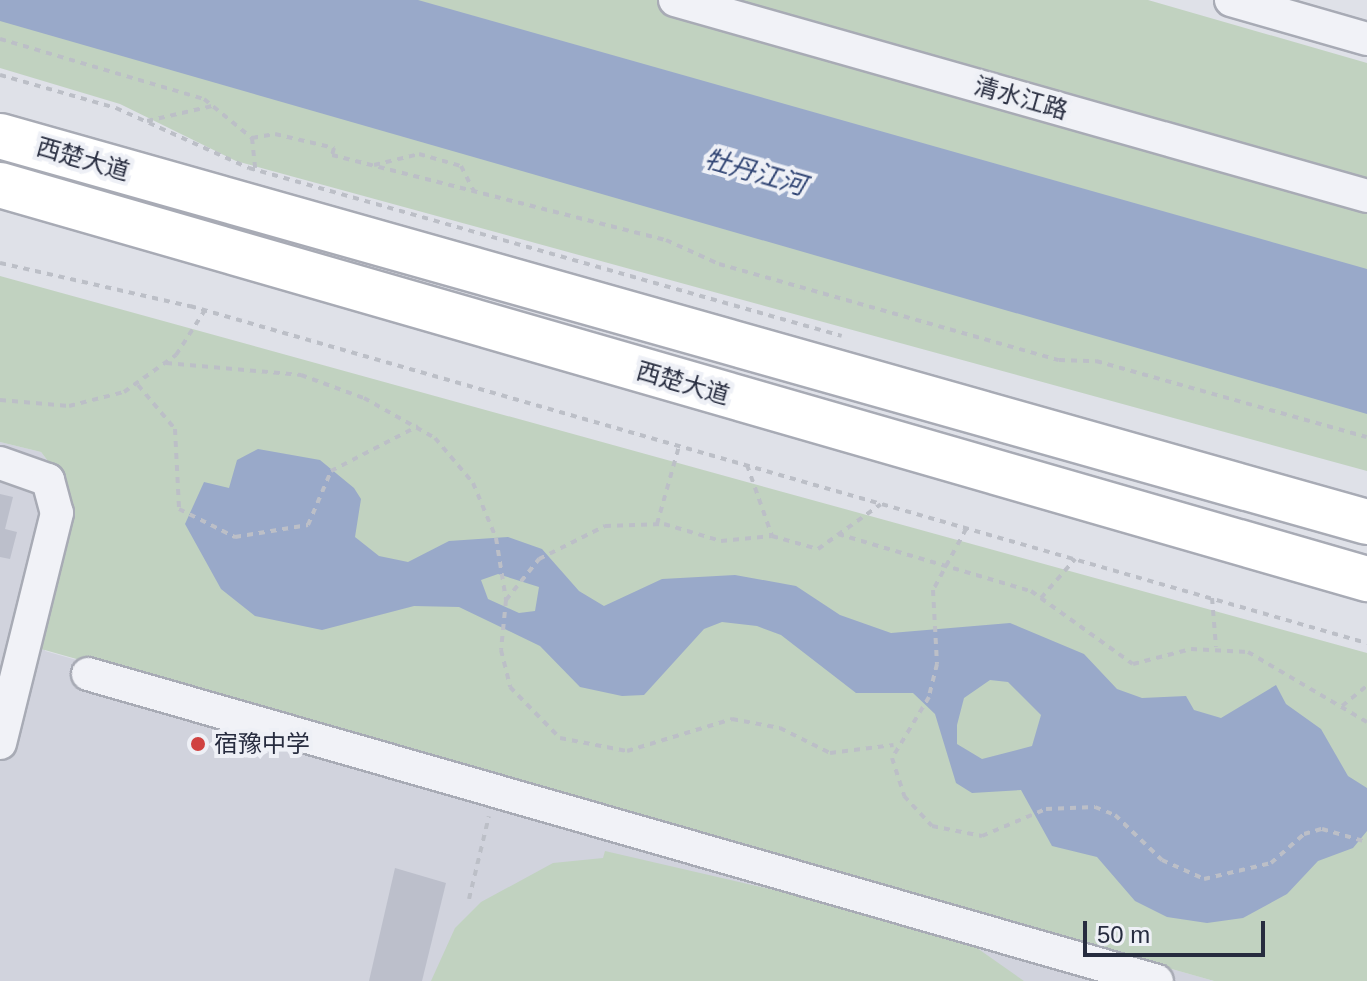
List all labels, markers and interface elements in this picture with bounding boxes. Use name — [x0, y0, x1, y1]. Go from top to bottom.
street label: 清水江路 — [971, 71, 1071, 125]
street label: 西楚大道 — [33, 132, 133, 186]
water label: 牡丹江河 — [701, 144, 809, 202]
street label: 西楚大道 — [633, 356, 733, 410]
place label: 宿豫中学 — [214, 730, 310, 758]
marker: 宿豫中学 — [189, 735, 207, 753]
scale bar — [1087, 905, 1269, 955]
text: 50 m — [1097, 921, 1150, 948]

